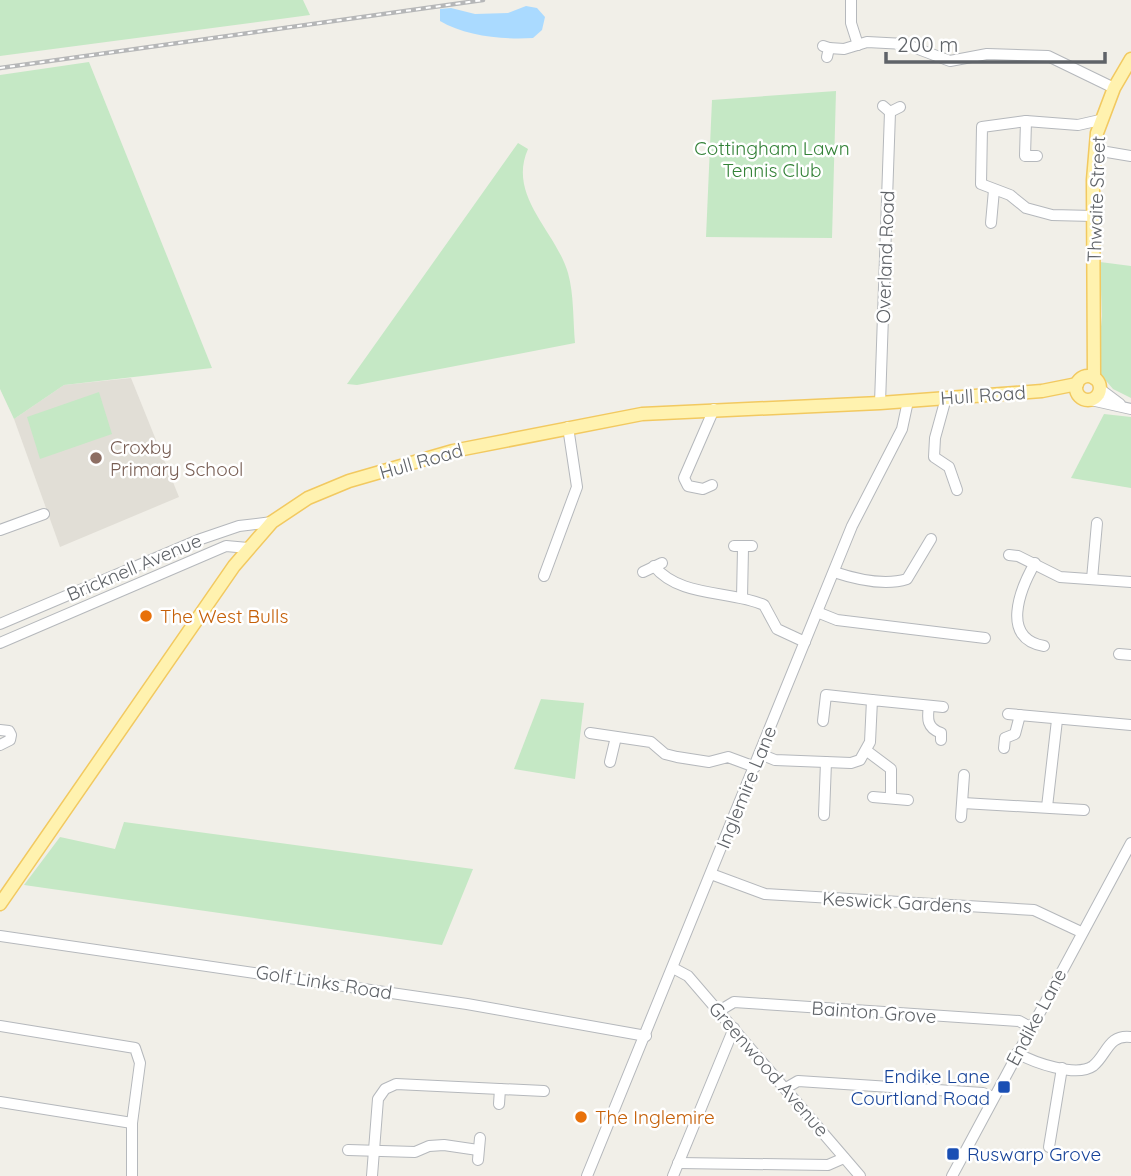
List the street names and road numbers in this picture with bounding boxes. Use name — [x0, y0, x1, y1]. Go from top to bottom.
street label: Thwaite Street — [1082, 135, 1110, 263]
street label: Overland Road — [871, 190, 899, 324]
street label: Hull Road — [939, 380, 1027, 410]
street label: Hull Road — [377, 438, 465, 484]
street label: Bricknell Avenue — [63, 528, 205, 606]
street label: Inglemire Lane — [711, 722, 781, 852]
street label: Keswick Gardens — [822, 886, 972, 918]
street label: Golf Links Road — [254, 959, 394, 1005]
street label: Endike Lane — [1000, 964, 1072, 1070]
street label: Greenwood Avenue — [704, 996, 834, 1142]
street label: Bainton Grove — [811, 996, 937, 1028]

